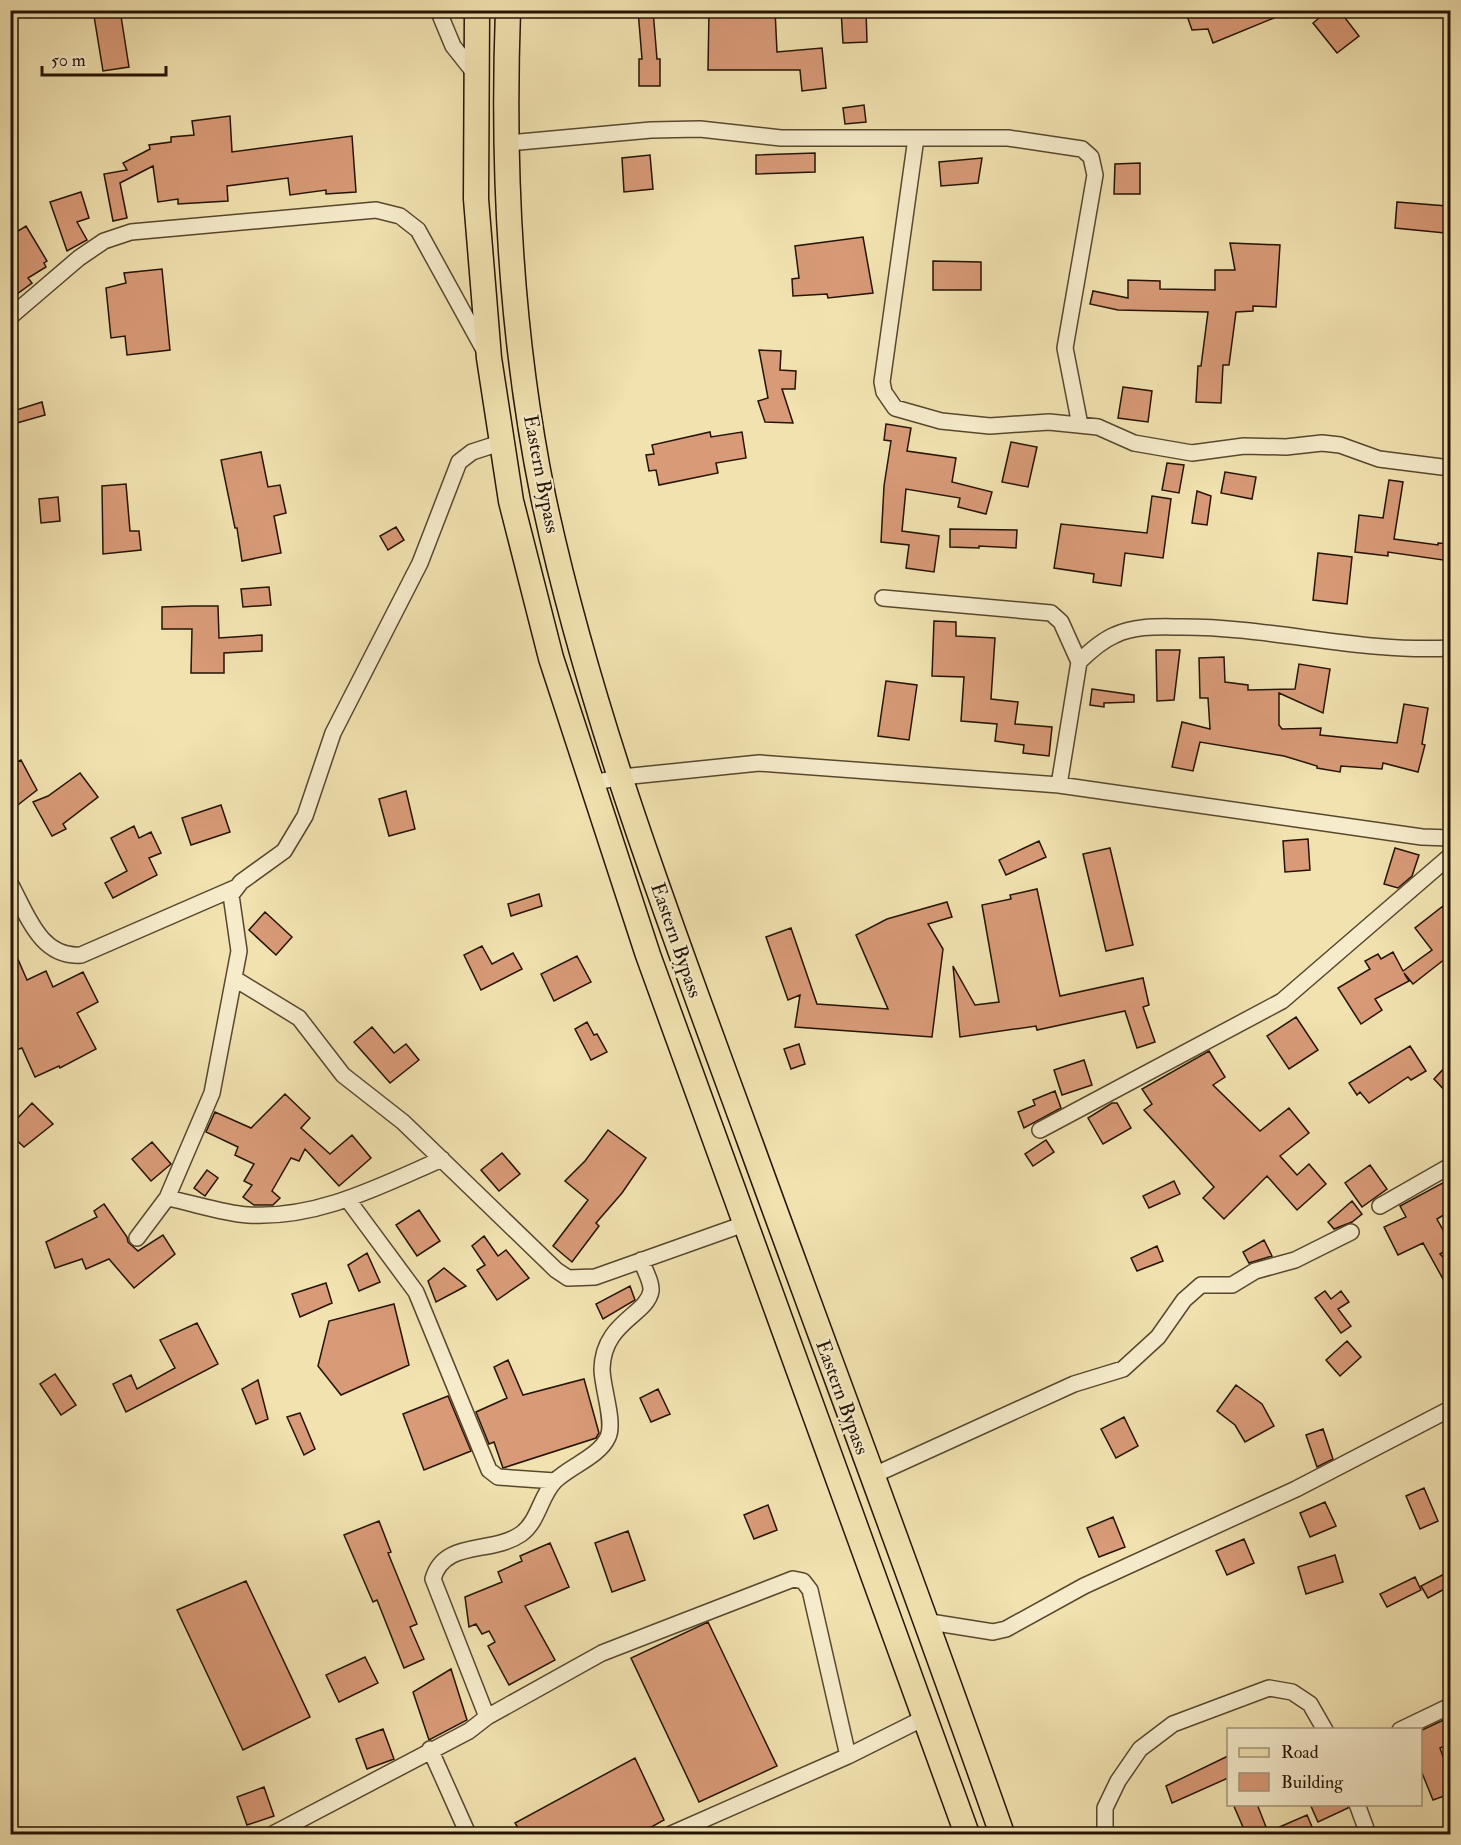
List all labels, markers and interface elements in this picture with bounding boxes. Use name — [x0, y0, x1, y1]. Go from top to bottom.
scale bar — [42, 39, 166, 77]
text: 50 m — [51, 49, 86, 72]
street label: Eastern Bypass — [517, 413, 565, 536]
street label: Eastern Bypass — [644, 879, 708, 1002]
street label: Eastern Bypass — [809, 1336, 875, 1458]
legend — [1227, 1728, 1422, 1806]
text: Road — [1281, 1741, 1319, 1764]
text: Building — [1281, 1771, 1344, 1794]

